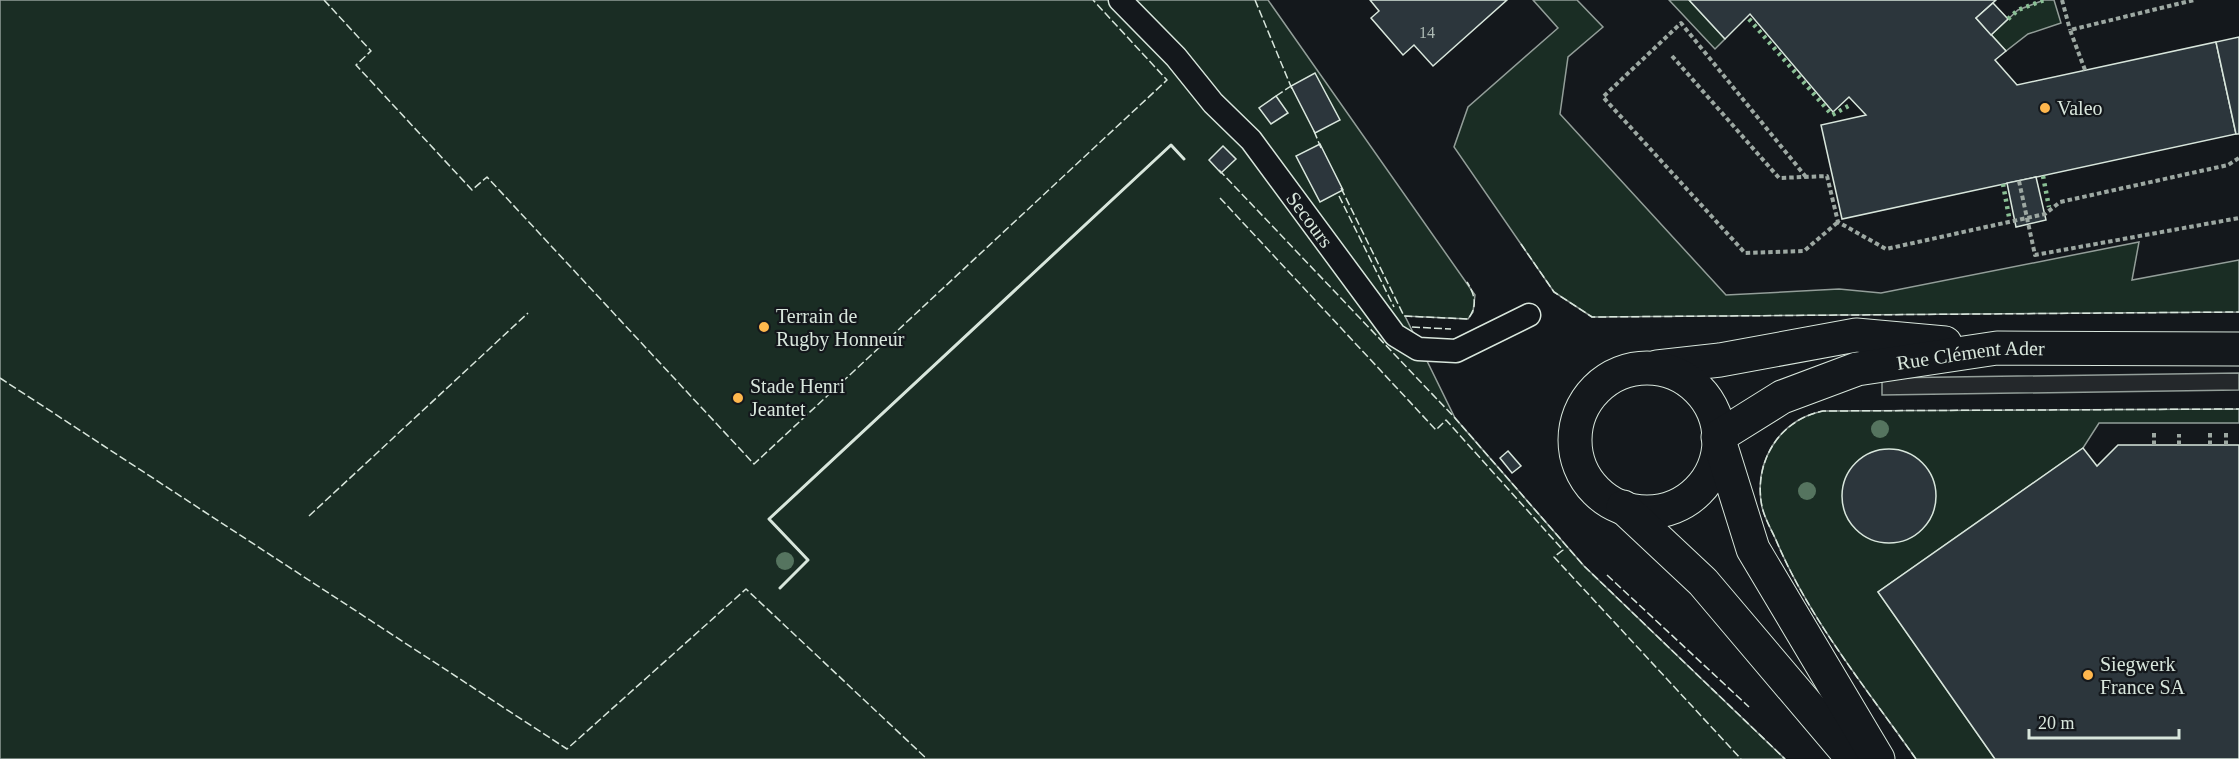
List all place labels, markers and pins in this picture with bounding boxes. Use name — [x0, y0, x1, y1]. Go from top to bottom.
place label: Valeo — [2057, 97, 2103, 119]
marker: Valeo — [2038, 101, 2052, 115]
place label: Terrain de Rugby Honneur — [776, 305, 905, 351]
marker: Terrain de Rugby Honneur — [757, 320, 771, 334]
place label: Stade Henri Jeantet — [750, 375, 845, 420]
marker: Stade Henri Jeantet — [731, 391, 745, 405]
place label: Siegwerk France SA — [2100, 653, 2186, 698]
marker: Siegwerk France SA — [2081, 668, 2095, 682]

